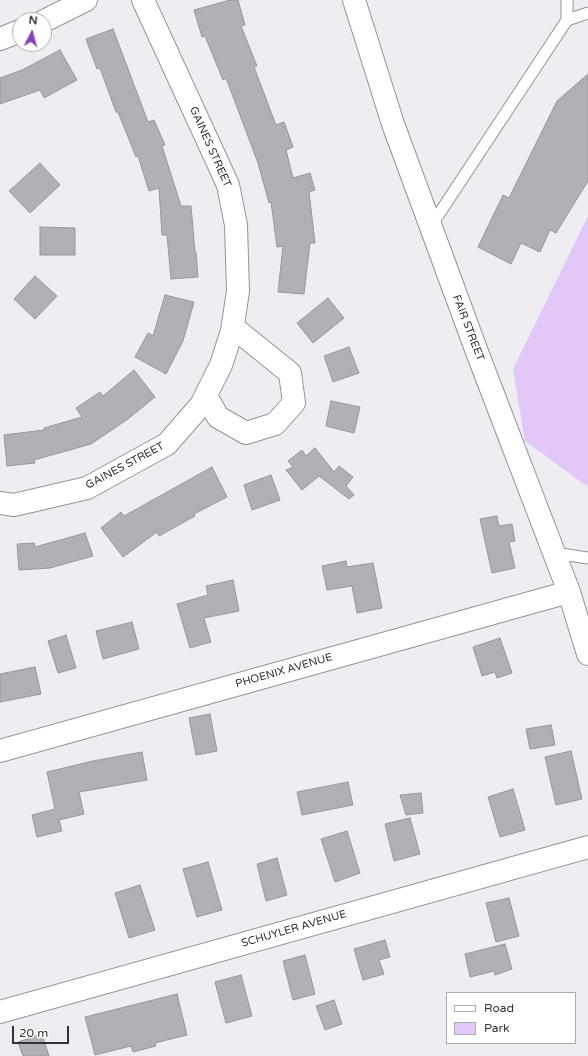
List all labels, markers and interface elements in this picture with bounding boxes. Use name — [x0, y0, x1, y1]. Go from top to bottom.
north arrow — [12, 12, 52, 52]
text: N — [28, 14, 38, 27]
street label: GAINES STREET — [186, 105, 234, 189]
street label: FAIR STREET — [449, 293, 487, 363]
street label: GAINES STREET — [84, 440, 166, 492]
street label: PHOENIX AVENUE — [234, 651, 334, 691]
street label: SCHUYLER AVENUE — [240, 908, 348, 950]
legend — [446, 992, 576, 1044]
text: Road — [484, 1001, 514, 1015]
scale bar — [14, 1018, 71, 1044]
text: Park — [484, 1021, 510, 1035]
text: 20 m — [19, 1026, 48, 1040]

